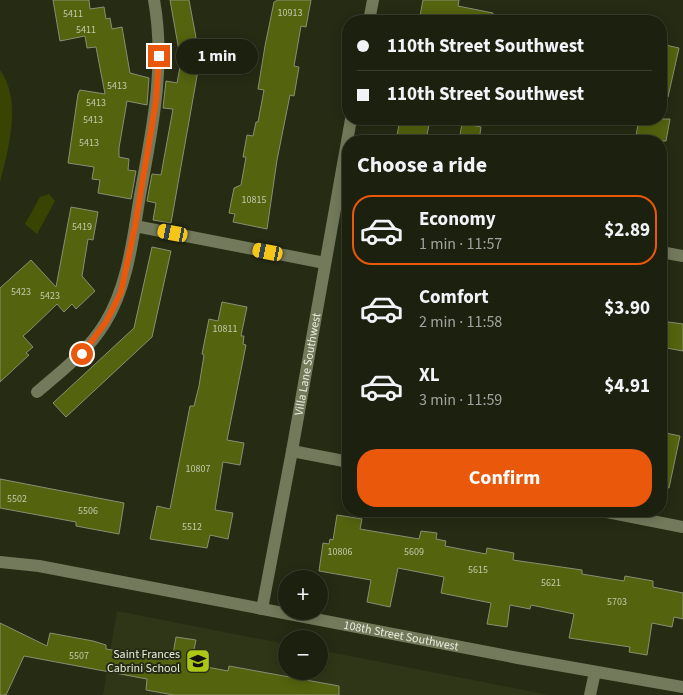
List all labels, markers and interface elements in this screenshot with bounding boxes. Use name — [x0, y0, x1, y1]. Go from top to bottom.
house number: 10913 — [278, 6, 302, 20]
house number: 5411 — [63, 7, 83, 21]
house number: 5411 — [76, 23, 96, 37]
text: 110th Street Southwest — [387, 33, 584, 60]
callout: 1 min — [176, 38, 259, 74]
route end — [148, 45, 170, 67]
text: 1 min — [198, 45, 236, 67]
house number: 5413 — [107, 79, 127, 93]
text: 110th Street Southwest — [387, 81, 584, 108]
house number: 5413 — [86, 96, 106, 110]
house number: 5413 — [83, 113, 103, 127]
house number: 5413 — [79, 136, 99, 150]
text: Choose a ride — [357, 149, 487, 181]
house number: 10815 — [242, 193, 266, 207]
text: Economy — [419, 206, 496, 233]
icon: car — [359, 208, 404, 253]
text: $2.89 — [604, 217, 650, 244]
house number: 5419 — [72, 220, 92, 234]
car — [156, 223, 189, 243]
text: 1 min · 11:57 — [419, 233, 502, 255]
car — [251, 242, 284, 262]
text: Comfort — [419, 284, 489, 311]
house number: 5423 — [11, 285, 31, 299]
icon: car — [359, 286, 404, 331]
house number: 5423 — [40, 289, 60, 303]
text: $3.90 — [604, 295, 650, 322]
text: 2 min · 11:58 — [419, 311, 502, 333]
street label: Villa Lane Southwest — [290, 312, 325, 417]
house number: 10811 — [213, 322, 237, 336]
route start — [71, 343, 93, 365]
text: XL — [419, 362, 440, 389]
icon: car — [359, 364, 404, 409]
text: $4.91 — [604, 373, 650, 400]
text: 3 min · 11:59 — [419, 389, 502, 411]
button: Confirm — [357, 449, 652, 507]
house number: 10807 — [186, 462, 210, 476]
house number: 5502 — [7, 492, 27, 506]
house number: 5506 — [78, 504, 98, 518]
house number: 5512 — [182, 520, 202, 534]
house number: 10806 — [328, 545, 352, 559]
house number: 5609 — [404, 545, 424, 559]
house number: 5615 — [468, 563, 488, 577]
map controls — [278, 570, 328, 680]
button: + — [278, 570, 328, 620]
house number: 5621 — [541, 576, 561, 590]
house number: 5703 — [607, 595, 627, 609]
street label: 108th Street Southwest — [342, 617, 460, 655]
button: − — [278, 630, 328, 680]
place label: Saint Frances Cabrini School — [107, 646, 180, 677]
school or university icon: Saint Frances Cabrini School — [185, 648, 211, 674]
house number: 5507 — [69, 649, 89, 663]

